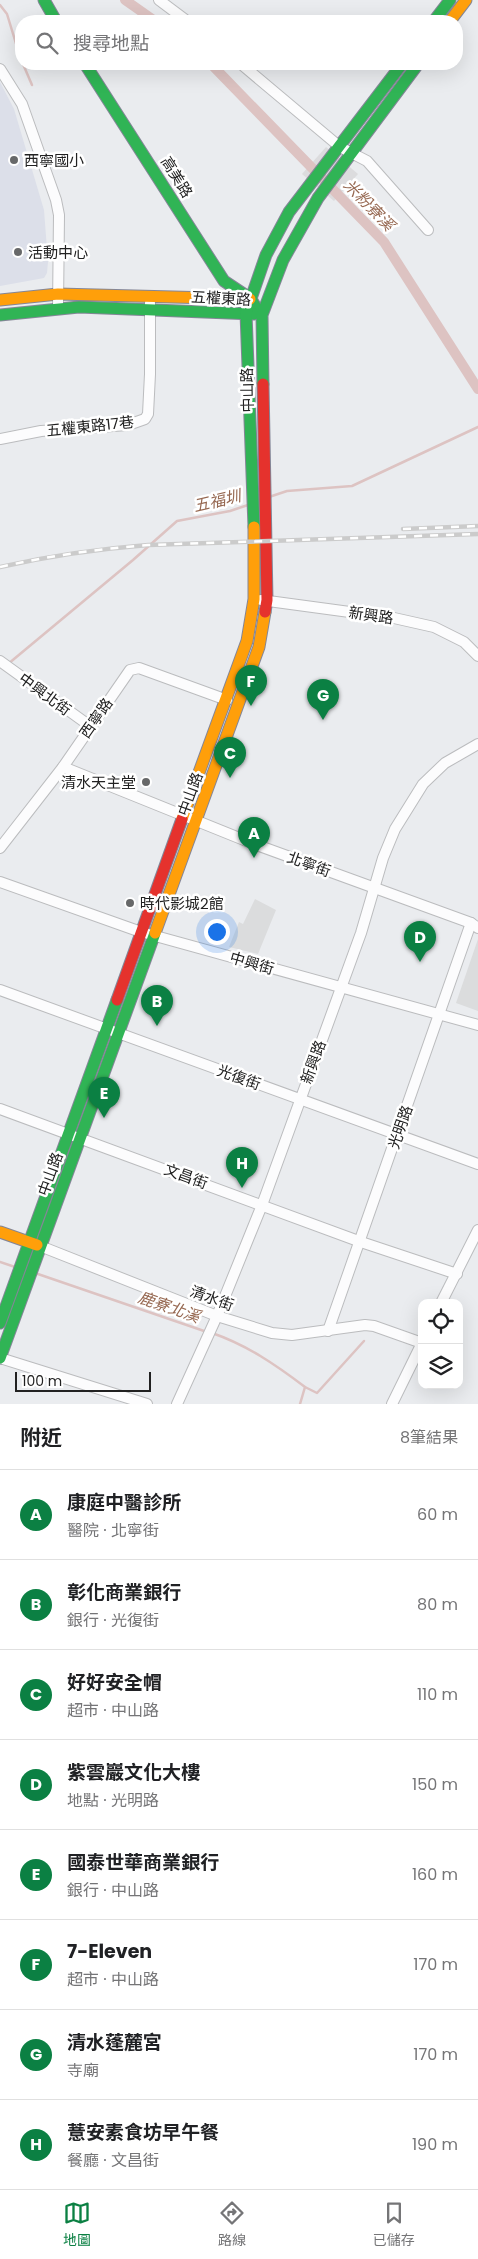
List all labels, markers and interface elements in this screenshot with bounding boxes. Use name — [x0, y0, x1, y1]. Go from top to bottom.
search box — [15, 15, 463, 70]
icon: search — [33, 29, 61, 57]
text: 搜尋地點 — [73, 30, 149, 57]
place label: 西寧國小 — [24, 150, 84, 171]
street label: 高美路 — [156, 152, 198, 202]
marker: 西寧國小 — [8, 154, 20, 166]
water label: 米粉寮溪 — [338, 174, 401, 237]
place label: 活動中心 — [28, 242, 88, 263]
marker: 活動中心 — [12, 246, 24, 258]
street label: 五權東路 — [190, 286, 252, 310]
street label: 中山路 — [236, 367, 258, 413]
street label: 五權東路17巷 — [45, 411, 135, 441]
water label: 五福圳 — [191, 484, 245, 518]
street label: 新興路 — [347, 601, 395, 629]
pin: F — [235, 665, 267, 706]
street label: 中興北街 — [15, 668, 75, 720]
pin: G — [307, 679, 339, 720]
street label: 西寧路 — [74, 694, 118, 742]
pin: C — [214, 737, 246, 778]
street label: 中山路 — [172, 769, 208, 819]
place label: 清水天主堂 — [61, 772, 136, 793]
marker: 清水天主堂 — [140, 776, 152, 788]
pin: A — [238, 817, 270, 858]
street label: 北寧街 — [284, 846, 334, 882]
place label: 時代影城2館 — [140, 893, 224, 914]
marker: 時代影城2館 — [124, 897, 136, 909]
your location — [204, 919, 230, 945]
pin: D — [404, 921, 436, 962]
street label: 中興街 — [227, 947, 277, 979]
pin: B — [141, 985, 173, 1026]
street label: 新興路 — [295, 1037, 331, 1087]
street label: 光復街 — [214, 1059, 264, 1095]
pin: E — [88, 1077, 120, 1118]
street label: 光明路 — [383, 1102, 417, 1152]
pin: H — [226, 1147, 258, 1188]
street label: 中山路 — [32, 1149, 68, 1199]
street label: 文昌街 — [161, 1158, 211, 1194]
street label: 清水街 — [187, 1280, 237, 1316]
water label: 鹿寮北溪 — [135, 1286, 205, 1329]
map controls — [418, 1299, 463, 1389]
button: locate — [418, 1299, 463, 1344]
button: layers — [418, 1344, 463, 1389]
scale bar — [15, 1369, 151, 1392]
text: 100 m — [22, 1371, 62, 1391]
text: 附近 — [20, 1423, 62, 1452]
text: 8筆結果 — [400, 1426, 458, 1449]
text: 康庭中醫診所 — [67, 1489, 181, 1516]
text: A — [30, 1503, 42, 1526]
text: 60 m — [417, 1503, 458, 1526]
text: 醫院 · 北寧街 — [67, 1519, 159, 1542]
text: 彰化商業銀行 — [67, 1579, 181, 1606]
text: B — [31, 1593, 41, 1616]
text: 80 m — [417, 1593, 458, 1616]
text: 銀行 · 光復街 — [67, 1609, 159, 1632]
text: 好好安全帽 — [67, 1669, 162, 1696]
text: C — [30, 1683, 42, 1706]
text: 110 m — [417, 1683, 458, 1706]
text: 超市 · 中山路 — [67, 1699, 159, 1722]
text: 紫雲巖文化大樓 — [67, 1759, 200, 1786]
text: D — [30, 1773, 42, 1796]
text: 150 m — [412, 1773, 458, 1796]
text: 地點 · 光明路 — [67, 1789, 159, 1812]
text: 國泰世華商業銀行 — [67, 1849, 219, 1876]
text: E — [32, 1863, 40, 1886]
text: 160 m — [412, 1863, 458, 1886]
text: 銀行 · 中山路 — [67, 1879, 159, 1902]
text: 7-Eleven — [67, 1938, 152, 1965]
text: F — [32, 1953, 40, 1976]
text: 170 m — [413, 1953, 458, 1976]
text: 超市 · 中山路 — [67, 1968, 159, 1991]
text: 清水蓬麓宮 — [67, 2029, 162, 2056]
text: G — [30, 2043, 42, 2066]
text: 170 m — [413, 2043, 458, 2066]
text: 寺廟 — [67, 2059, 99, 2082]
text: 薏安素食坊早午餐 — [67, 2119, 219, 2146]
text: H — [30, 2133, 42, 2156]
text: 190 m — [412, 2133, 458, 2156]
text: 餐廳 · 文昌街 — [67, 2149, 159, 2172]
tab: 地圖 — [63, 2199, 91, 2251]
tab: 路線 — [218, 2199, 246, 2251]
tab: 已儲存 — [373, 2199, 415, 2251]

